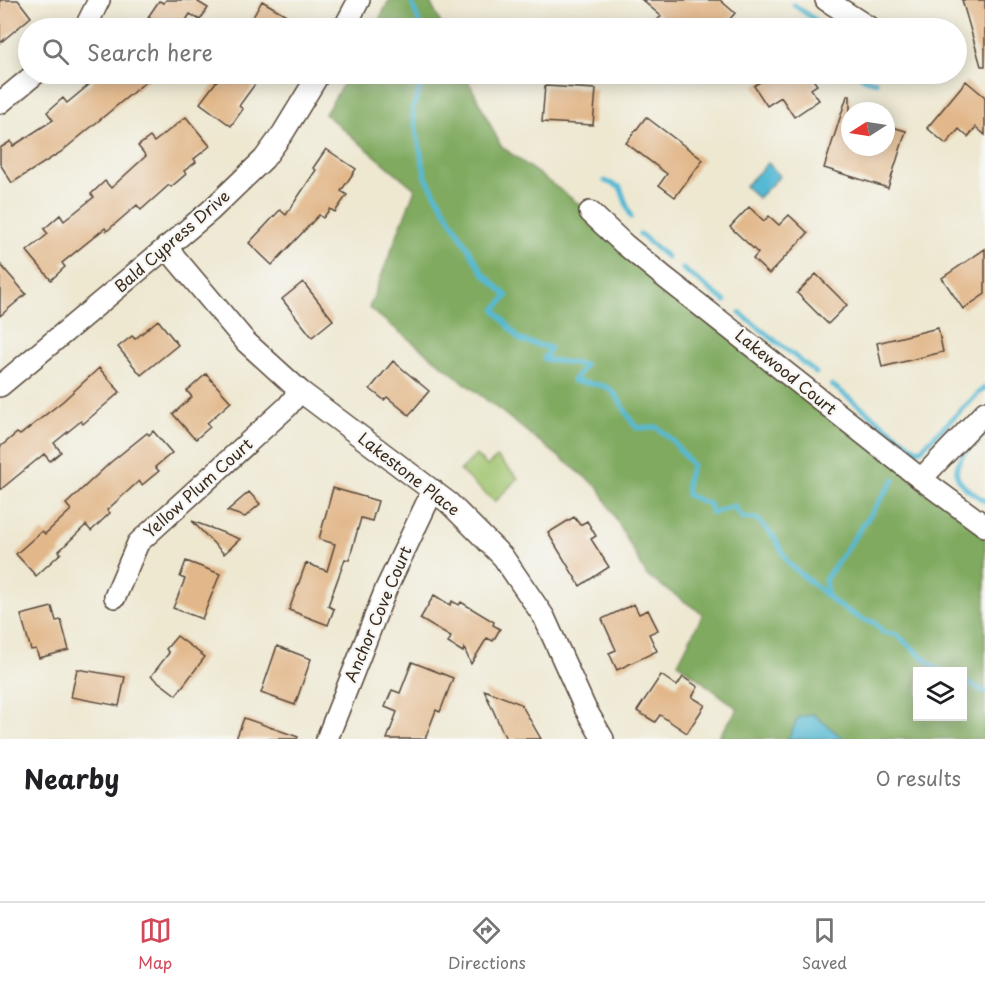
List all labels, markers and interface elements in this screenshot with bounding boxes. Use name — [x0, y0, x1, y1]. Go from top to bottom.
search box — [18, 18, 967, 84]
icon: search — [39, 35, 72, 68]
text: Search here — [87, 35, 213, 68]
north arrow — [841, 102, 895, 156]
street label: Bald Cypress Drive — [108, 183, 234, 297]
street label: Lakewood Court — [731, 323, 843, 420]
street label: Lakestone Place — [354, 426, 466, 521]
street label: Yellow Plum Court — [138, 431, 257, 543]
street label: Anchor Cove Court — [338, 541, 417, 685]
map controls — [913, 667, 967, 721]
button: layers — [913, 667, 967, 721]
text: Nearby — [24, 759, 119, 798]
text: 0 results — [876, 763, 961, 793]
tab: Map — [138, 914, 172, 974]
tab: Directions — [448, 914, 526, 974]
tab: Saved — [802, 914, 847, 974]

